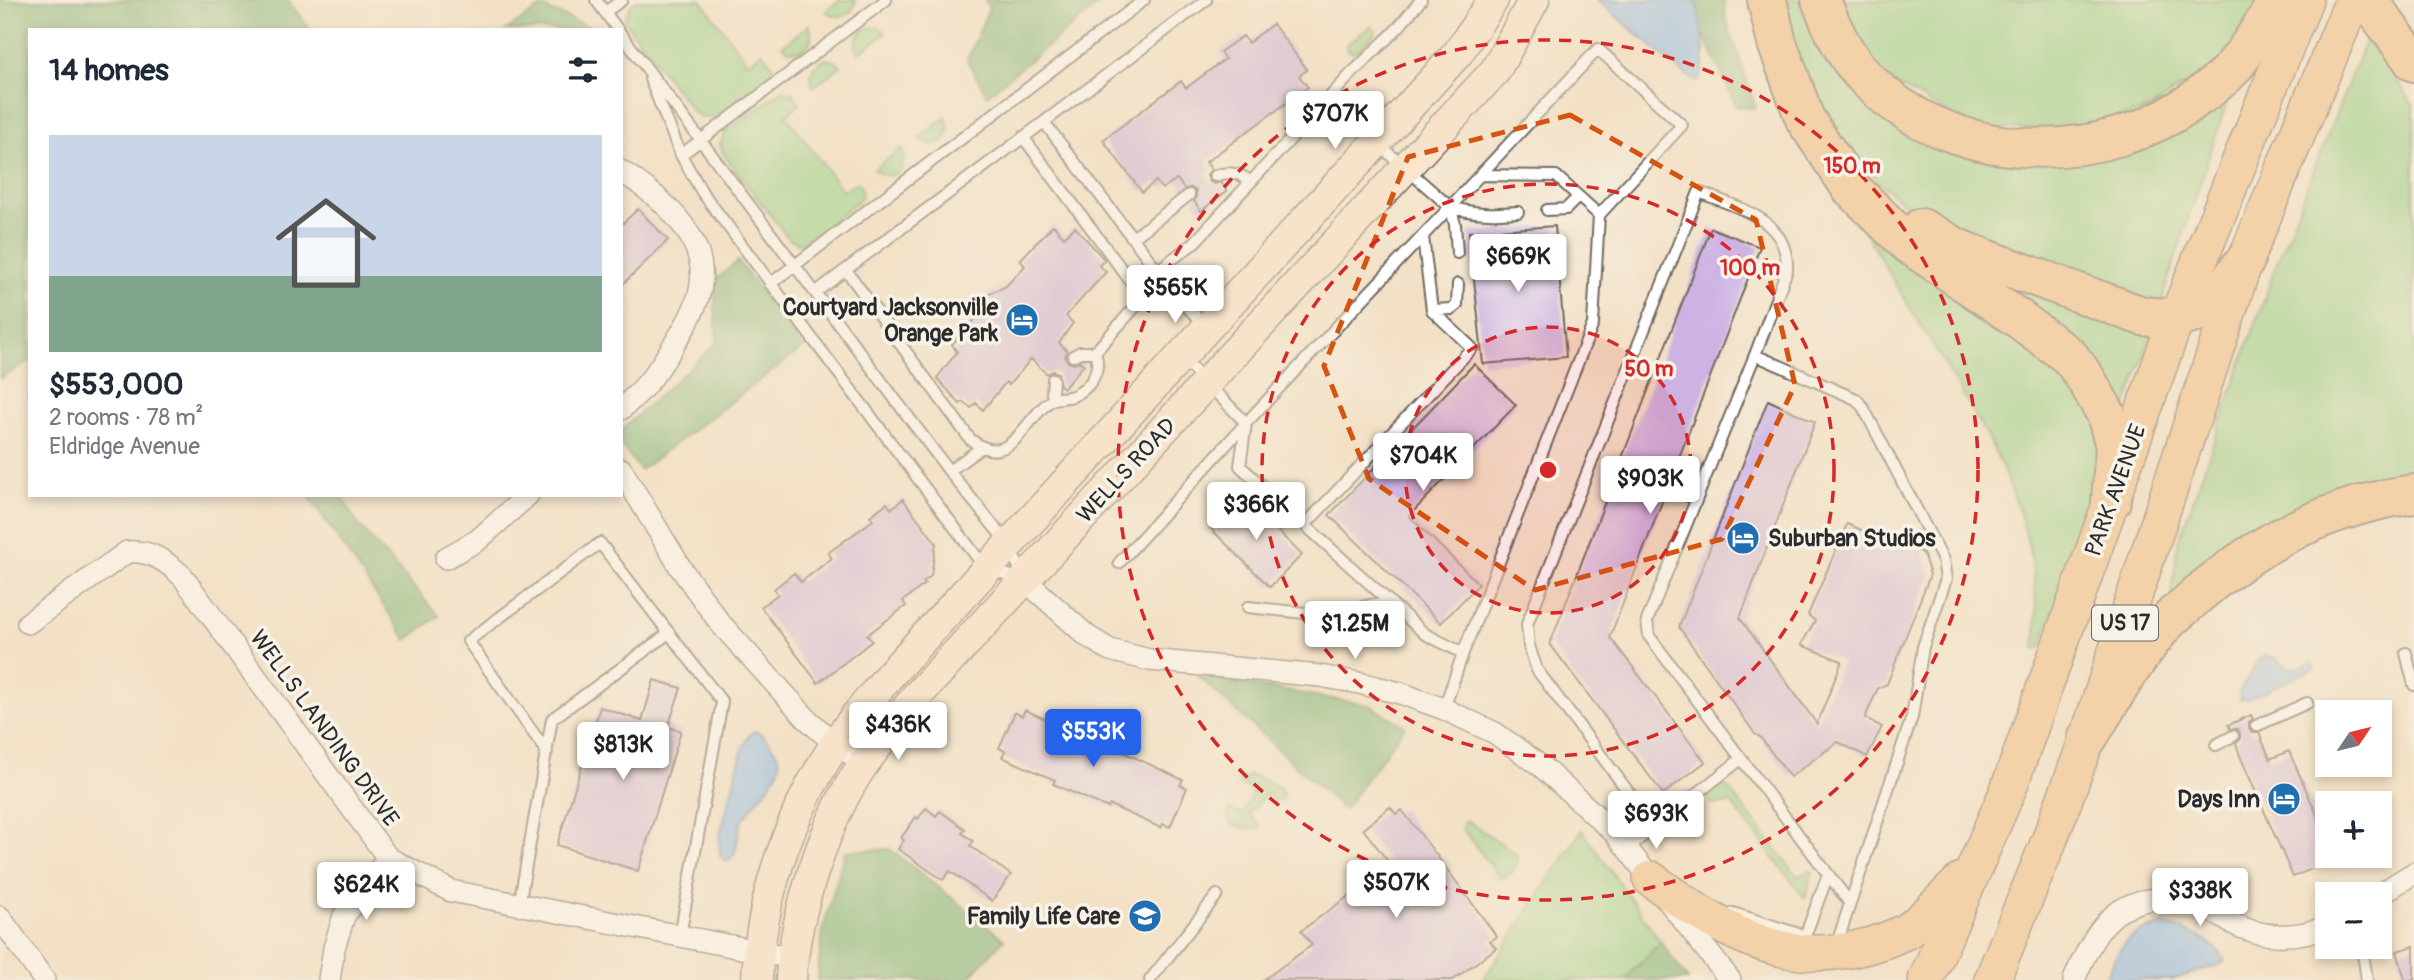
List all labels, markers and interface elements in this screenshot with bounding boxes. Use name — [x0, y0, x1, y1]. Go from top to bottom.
icon: filters — [564, 51, 602, 89]
text: 14 homes — [49, 52, 169, 89]
pin: $707K — [1286, 92, 1384, 151]
text: $707K — [1302, 99, 1368, 128]
text: 150 m — [1823, 153, 1881, 180]
icon: home — [263, 180, 389, 306]
pin: $669K — [1469, 234, 1567, 294]
text: $669K — [1486, 242, 1550, 271]
text: 100 m — [1720, 255, 1780, 282]
pin: $565K — [1126, 266, 1224, 325]
text: $565K — [1143, 273, 1207, 302]
place label: Courtyard Jacksonville Orange Park — [783, 293, 999, 348]
hotel icon: Courtyard Jacksonville Orange Park — [1003, 301, 1041, 339]
text: 50 m — [1625, 356, 1674, 383]
text: $553,000 — [49, 366, 184, 403]
text: 2 rooms · 78 m² — [49, 403, 203, 432]
street label: WELLS ROAD — [1070, 412, 1182, 529]
street label: PARK AVENUE — [2078, 420, 2153, 560]
text: Eldridge Avenue — [49, 432, 200, 461]
pin: $704K — [1374, 434, 1472, 493]
text: $704K — [1389, 441, 1457, 470]
pin: $903K — [1601, 456, 1699, 516]
centre of rings — [1536, 458, 1560, 482]
text: $903K — [1617, 464, 1683, 493]
pin: $366K — [1207, 482, 1305, 542]
text: $366K — [1223, 490, 1289, 519]
hotel icon: Suburban Studios — [1724, 519, 1762, 557]
place label: Suburban Studios — [1768, 524, 1936, 553]
pin: $1.25M — [1298, 602, 1412, 661]
road number: US 17 — [2092, 606, 2158, 640]
text: $1.25M — [1321, 609, 1389, 638]
street label: WELLS LANDING DRIVE — [243, 624, 406, 832]
north arrow — [2315, 700, 2392, 777]
map controls — [2315, 700, 2392, 959]
pin: $436K — [849, 702, 947, 762]
text: $436K — [865, 710, 931, 739]
pin: $553K — [1044, 710, 1142, 769]
text: $553K — [1061, 717, 1125, 746]
pin: $813K — [574, 722, 672, 782]
text: $813K — [593, 730, 653, 759]
hotel icon: Days Inn — [2265, 780, 2303, 818]
place label: Days Inn — [2177, 785, 2260, 814]
button: + — [2315, 791, 2392, 868]
pin: $693K — [1607, 792, 1705, 851]
text: $693K — [1624, 799, 1688, 828]
pin: $507K — [1347, 860, 1445, 920]
pin: $624K — [317, 862, 415, 922]
text: $507K — [1363, 868, 1429, 897]
pin: $338K — [2151, 869, 2249, 928]
text: $624K — [333, 870, 399, 899]
text: $338K — [2168, 876, 2232, 905]
button: − — [2315, 882, 2392, 959]
school or university icon: Family Life Care — [1126, 897, 1164, 935]
place label: Family Life Care — [967, 902, 1121, 931]

